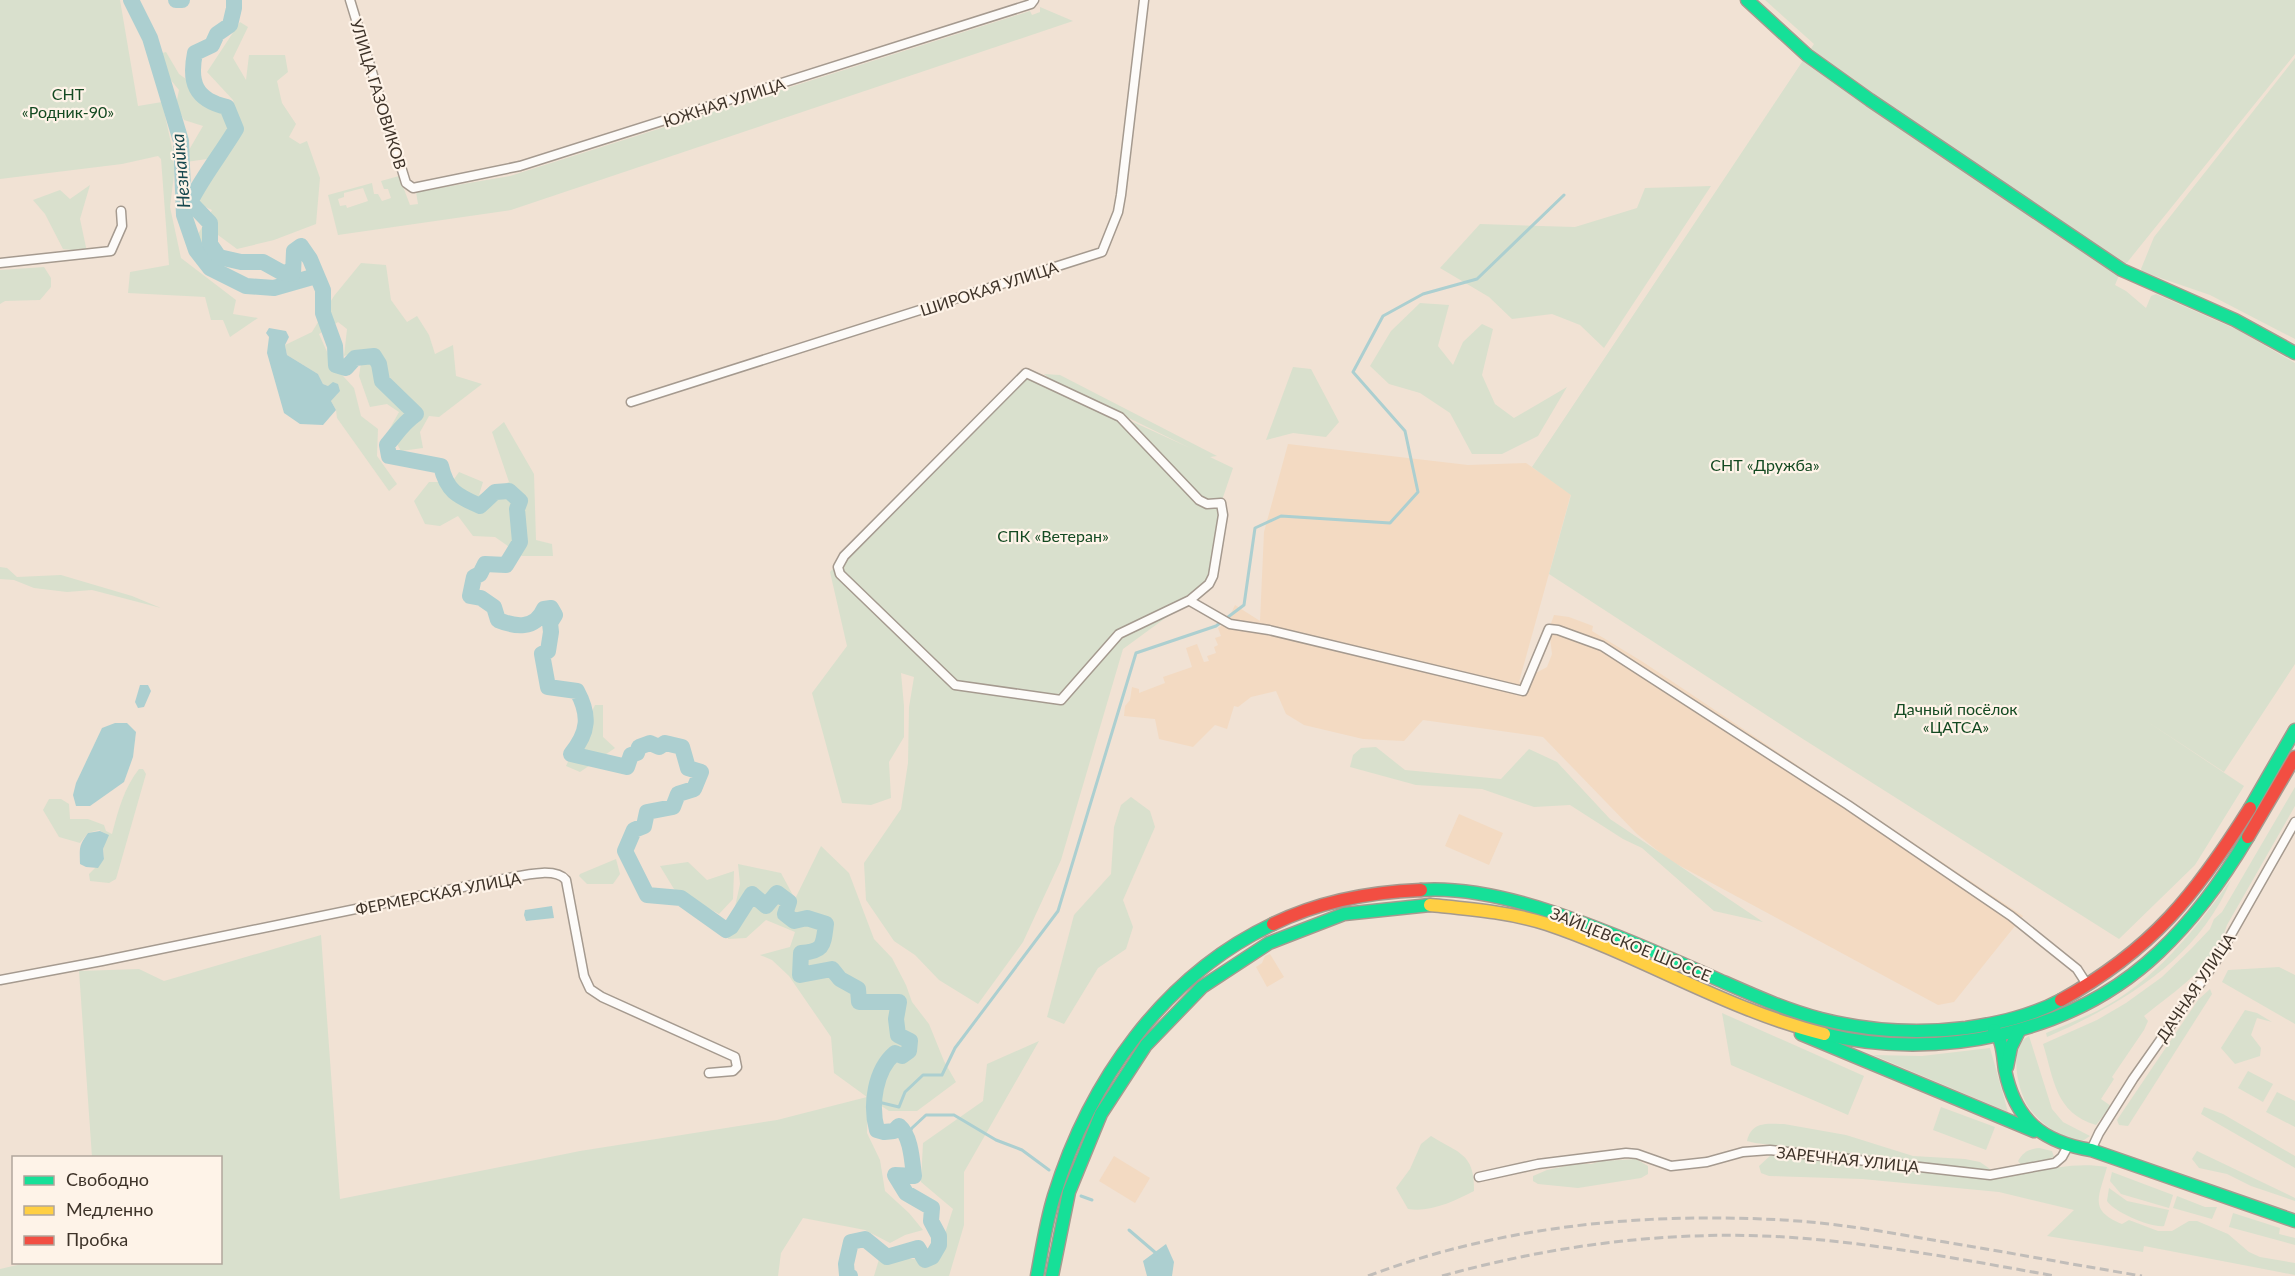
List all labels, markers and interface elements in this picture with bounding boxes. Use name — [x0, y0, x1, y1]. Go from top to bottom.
street label: УЛИЦА ГАЗОВИКОВ — [347, 17, 411, 171]
street label: ЮЖНАЯ УЛИЦА — [661, 73, 787, 131]
park label: СНТ «Родник-90» — [22, 84, 114, 121]
water label: Незнайка — [166, 133, 194, 209]
street label: ШИРОКАЯ УЛИЦА — [917, 257, 1061, 319]
park label: СНТ «Дружба» — [1710, 455, 1820, 474]
park label: СПК «Ветеран» — [997, 526, 1109, 545]
park label: Дачный посёлок «ЦАТСА» — [1894, 699, 2018, 736]
street label: ФЕРМЕРСКАЯ УЛИЦА — [354, 868, 523, 918]
street label: ЗАЙЦЕВСКОЕ ШОССЕ — [1548, 903, 1714, 985]
street label: ДАЧНАЯ УЛИЦА — [2152, 929, 2239, 1045]
street label: ЗАРЕЧНАЯ УЛИЦА — [1776, 1142, 1920, 1176]
legend — [12, 1156, 222, 1264]
text: Свободно — [66, 1168, 149, 1190]
text: Медленно — [66, 1198, 154, 1220]
text: Пробка — [66, 1228, 128, 1250]

